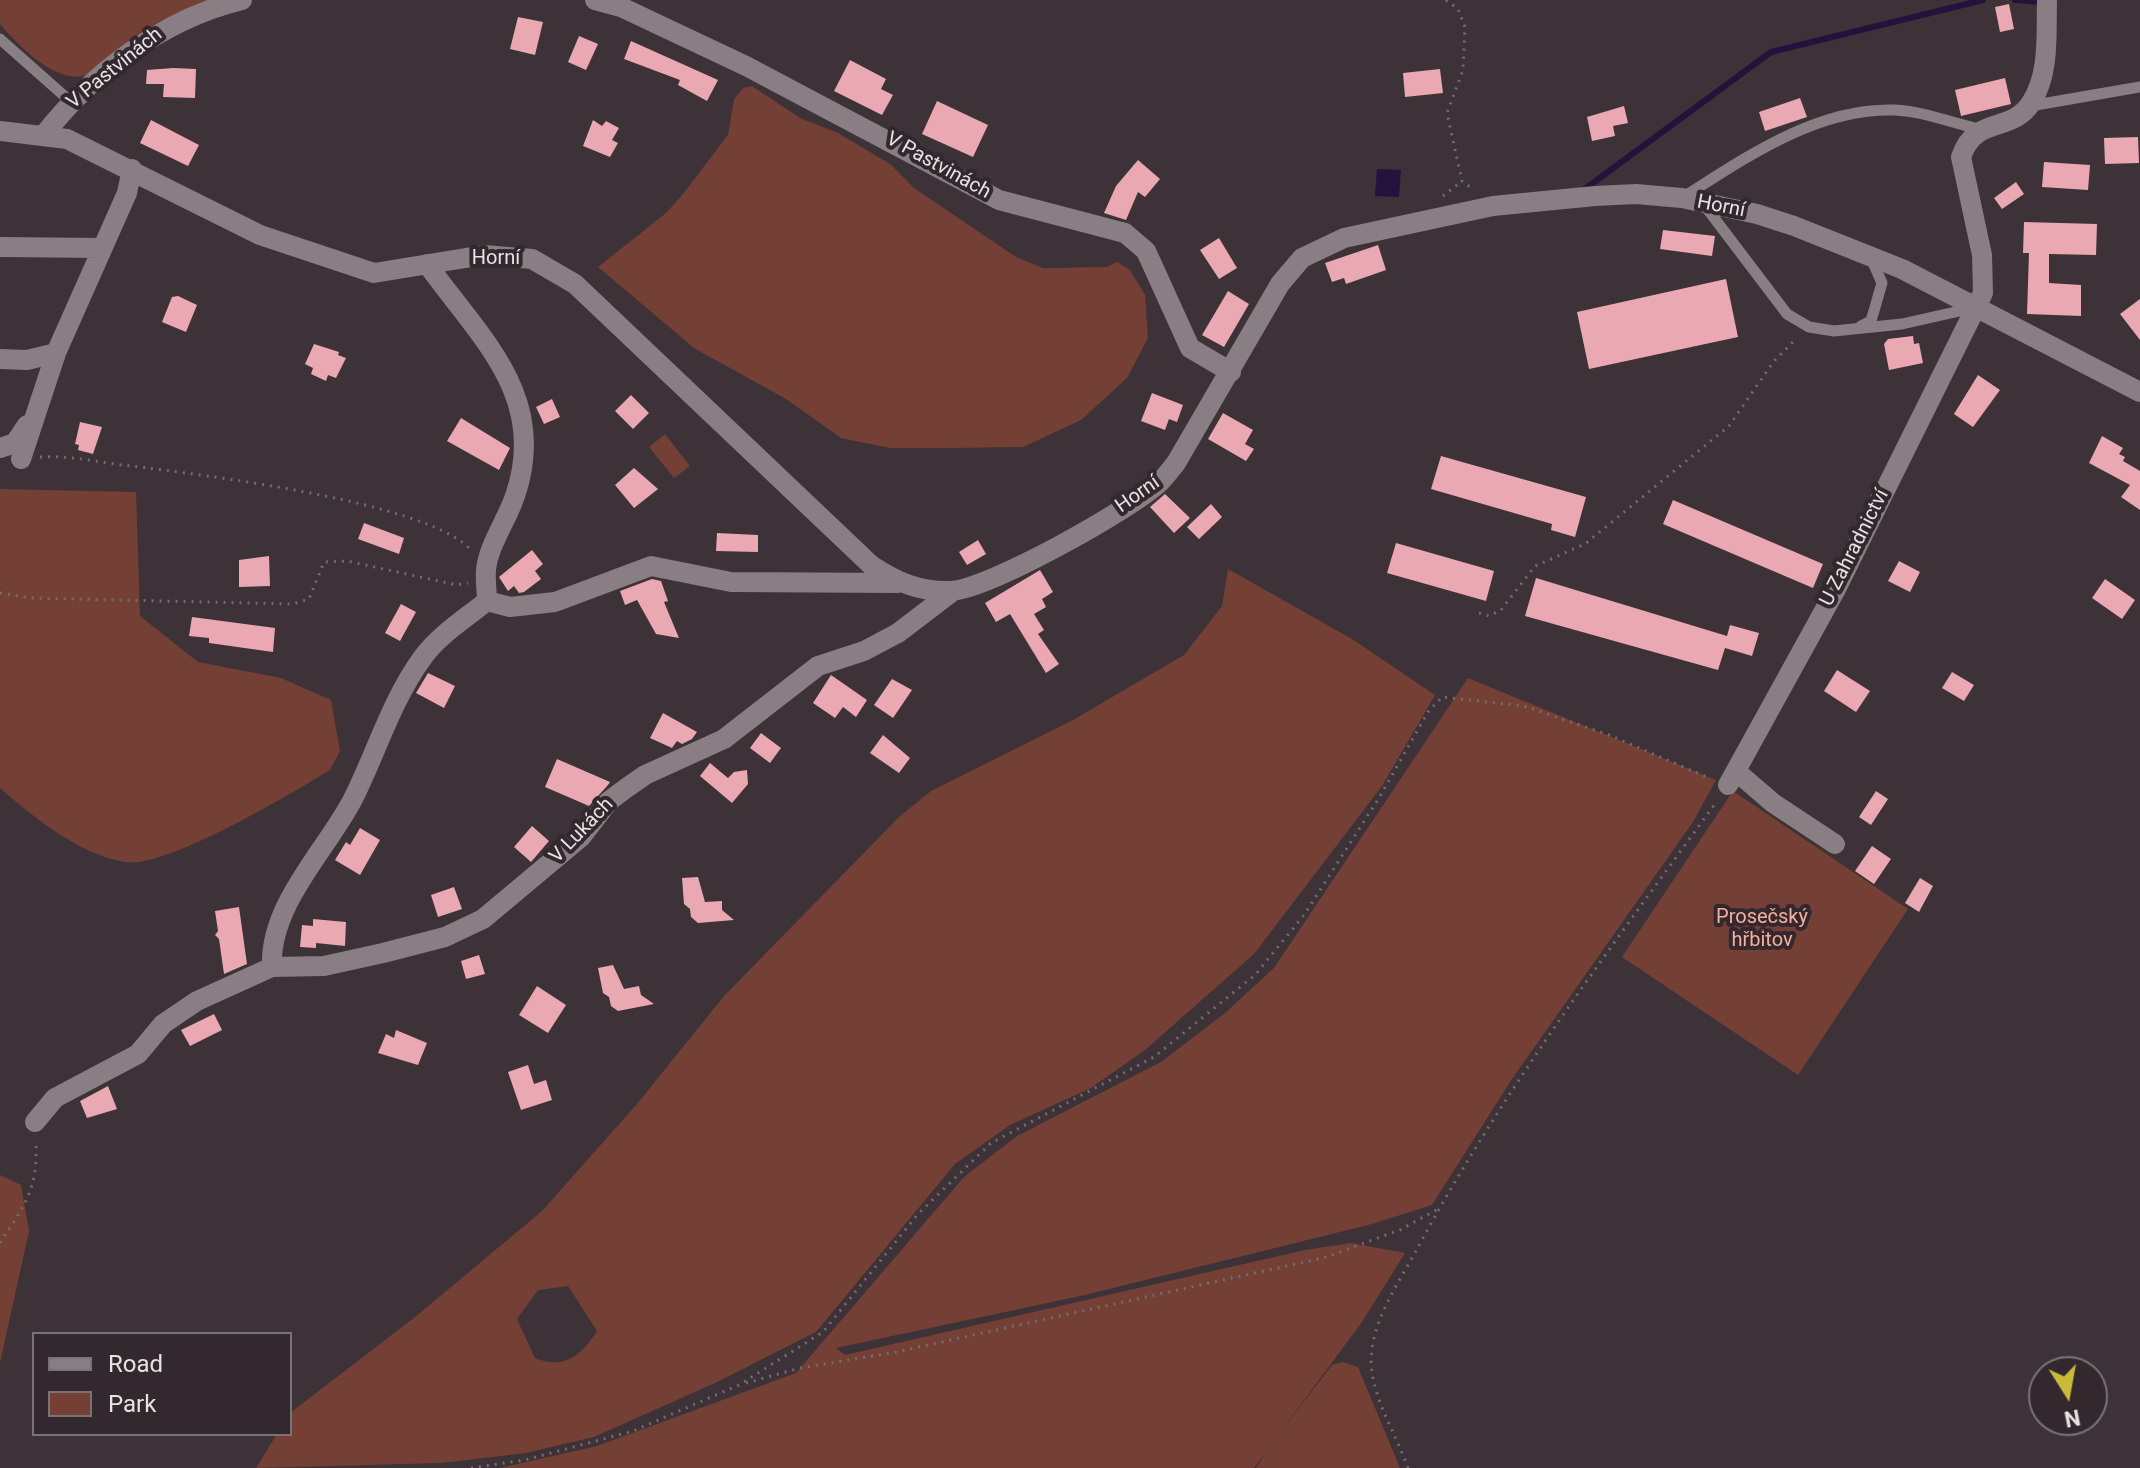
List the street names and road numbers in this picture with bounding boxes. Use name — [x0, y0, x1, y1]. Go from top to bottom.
street label: V Pastvinách — [62, 23, 168, 115]
street label: V Pastvinách — [881, 127, 995, 205]
street label: Horní — [1695, 191, 1747, 223]
street label: Horní — [472, 247, 520, 271]
street label: Horní — [1111, 471, 1165, 519]
street label: U Zahradnictví — [1815, 486, 1895, 610]
street label: V Lukách — [545, 793, 619, 869]

